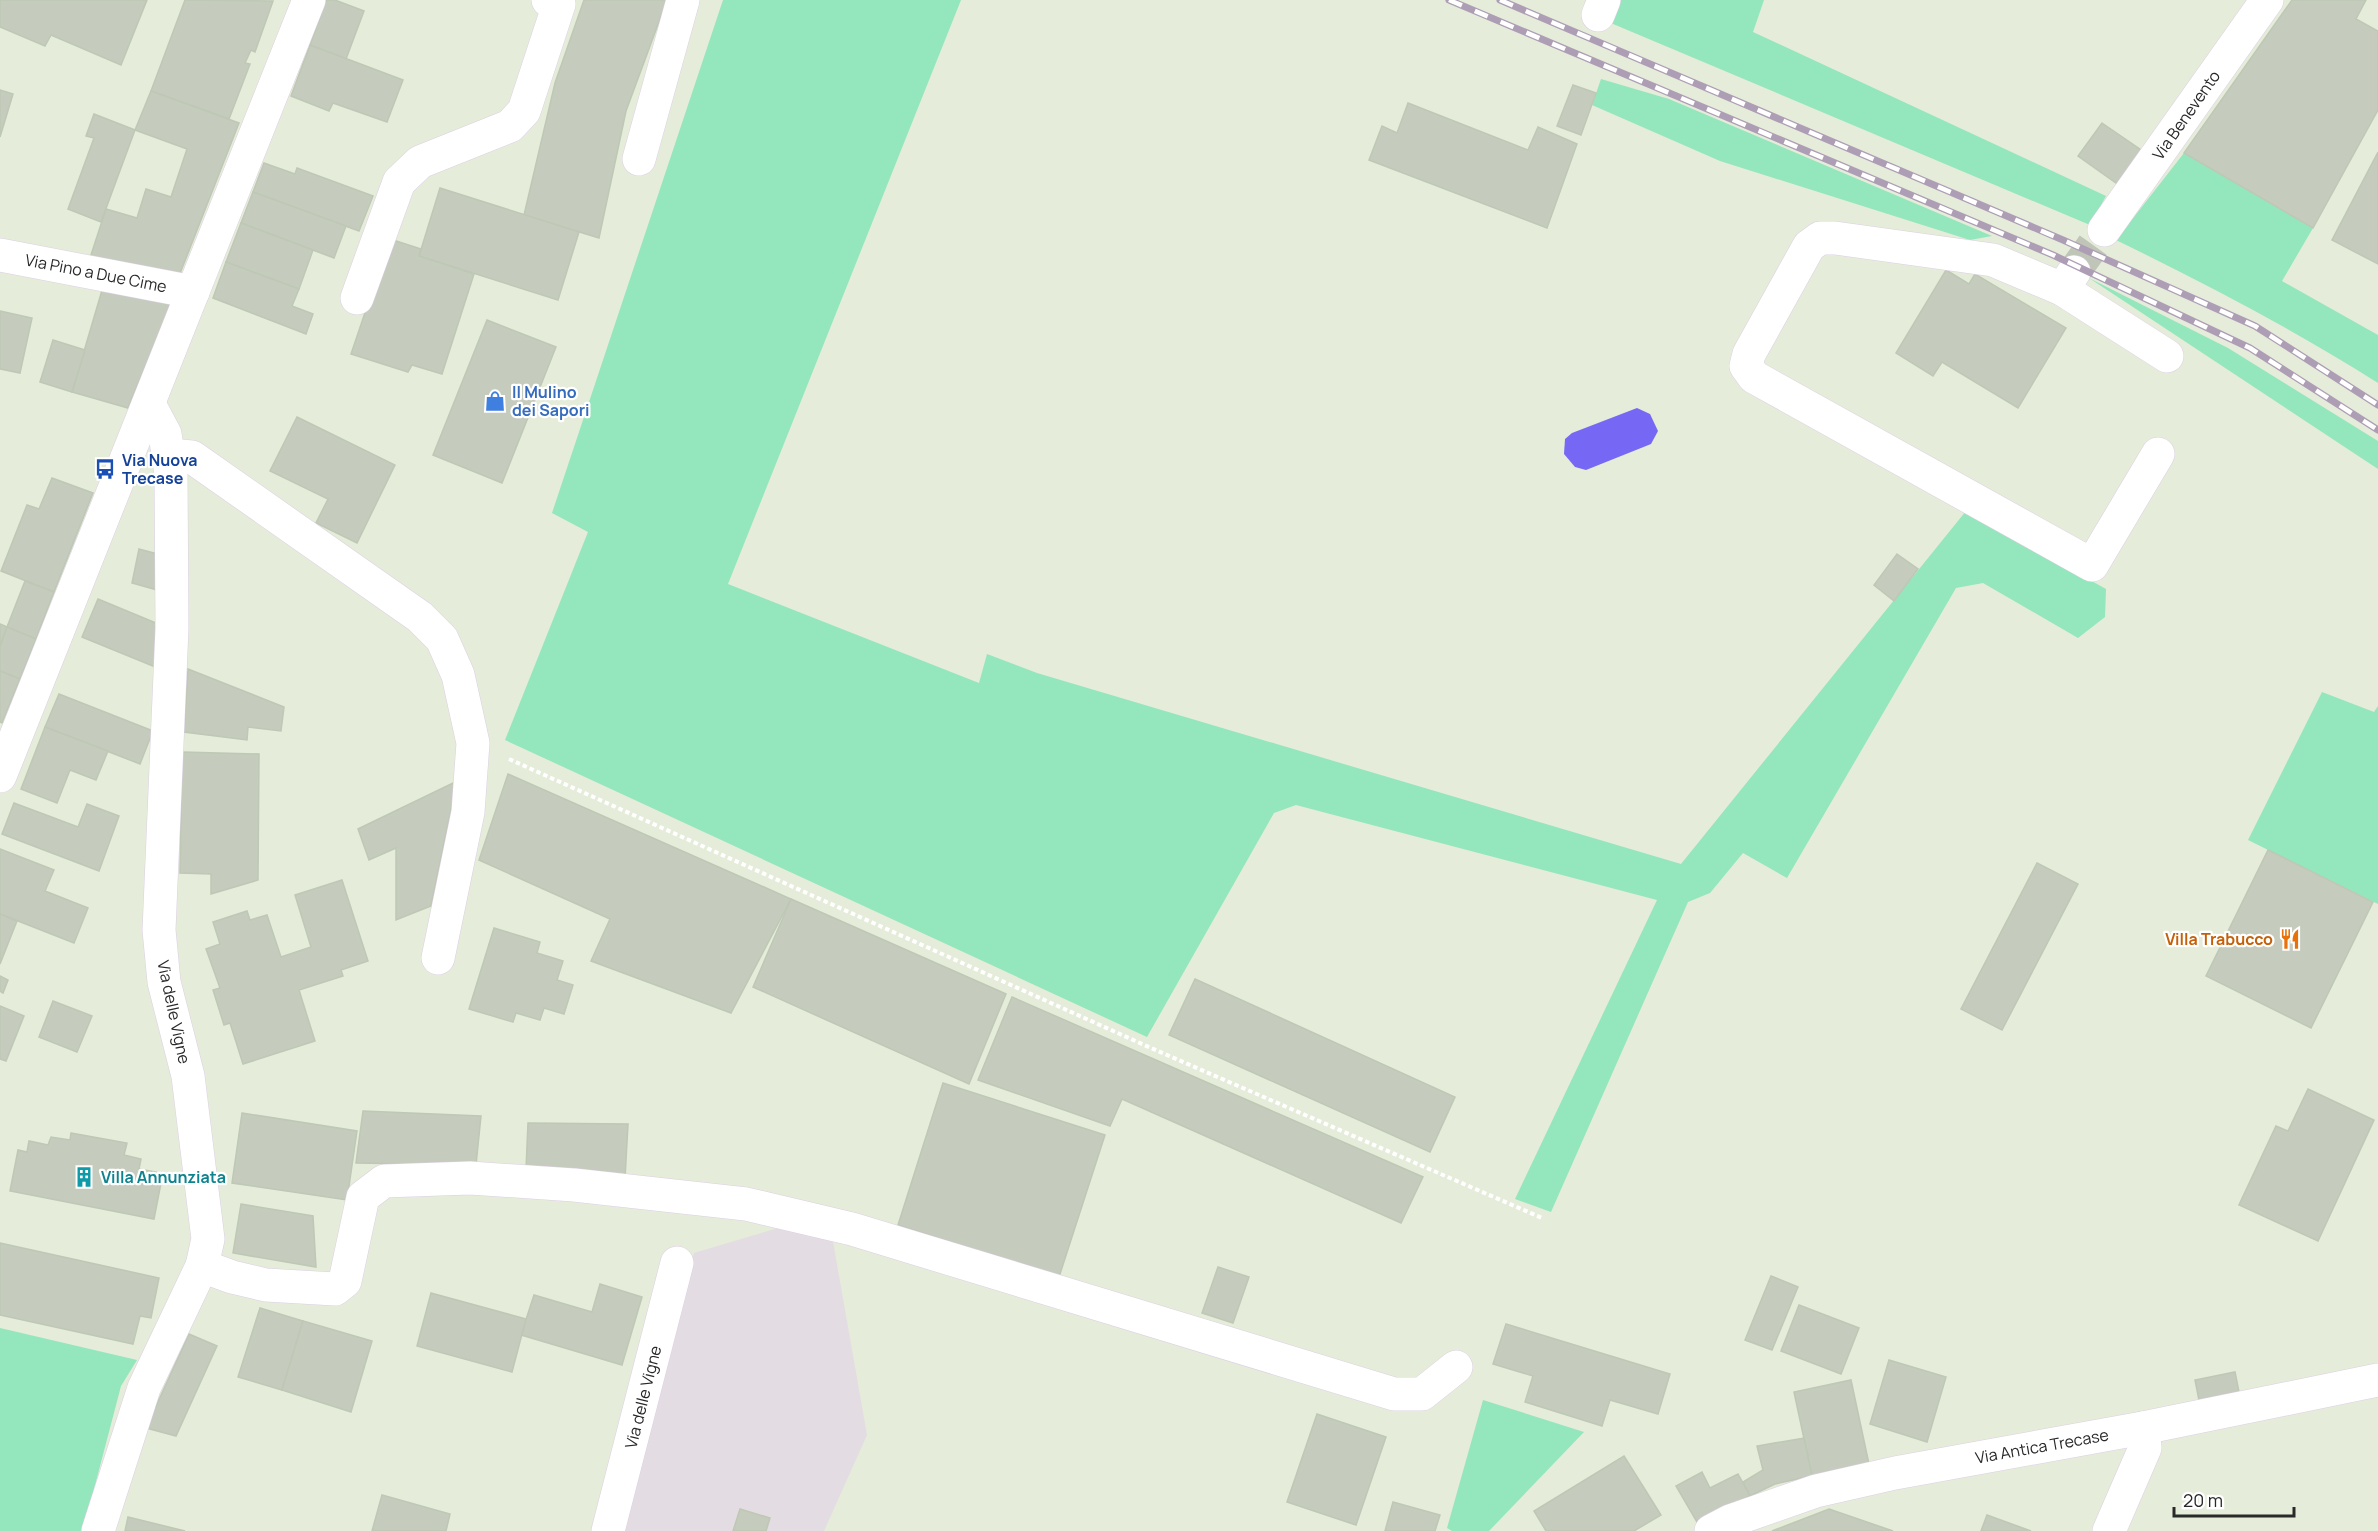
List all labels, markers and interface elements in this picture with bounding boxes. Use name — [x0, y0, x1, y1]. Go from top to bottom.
street label: Via Benevento — [2147, 66, 2225, 164]
street label: Via Pino a Due Cime — [23, 248, 169, 298]
place label: Il Mulino dei Sapori — [512, 381, 590, 421]
shop icon: Il Mulino dei Sapori — [483, 389, 507, 413]
place label: Via Nuova Trecase — [122, 449, 197, 489]
bus stop icon: Via Nuova Trecase — [93, 457, 117, 481]
restaurant icon: Villa Trabucco — [2278, 927, 2302, 951]
place label: Villa Trabucco — [2165, 928, 2273, 950]
street label: Via delle Vigne — [152, 958, 196, 1066]
building icon: Villa Annunziata — [72, 1165, 96, 1189]
place label: Villa Annunziata — [101, 1166, 226, 1188]
street label: Via delle Vigne — [620, 1343, 666, 1451]
street label: Via Antica Trecase — [1974, 1423, 2110, 1469]
scale bar — [2174, 1480, 2294, 1518]
text: 20 m — [2183, 1488, 2223, 1512]

